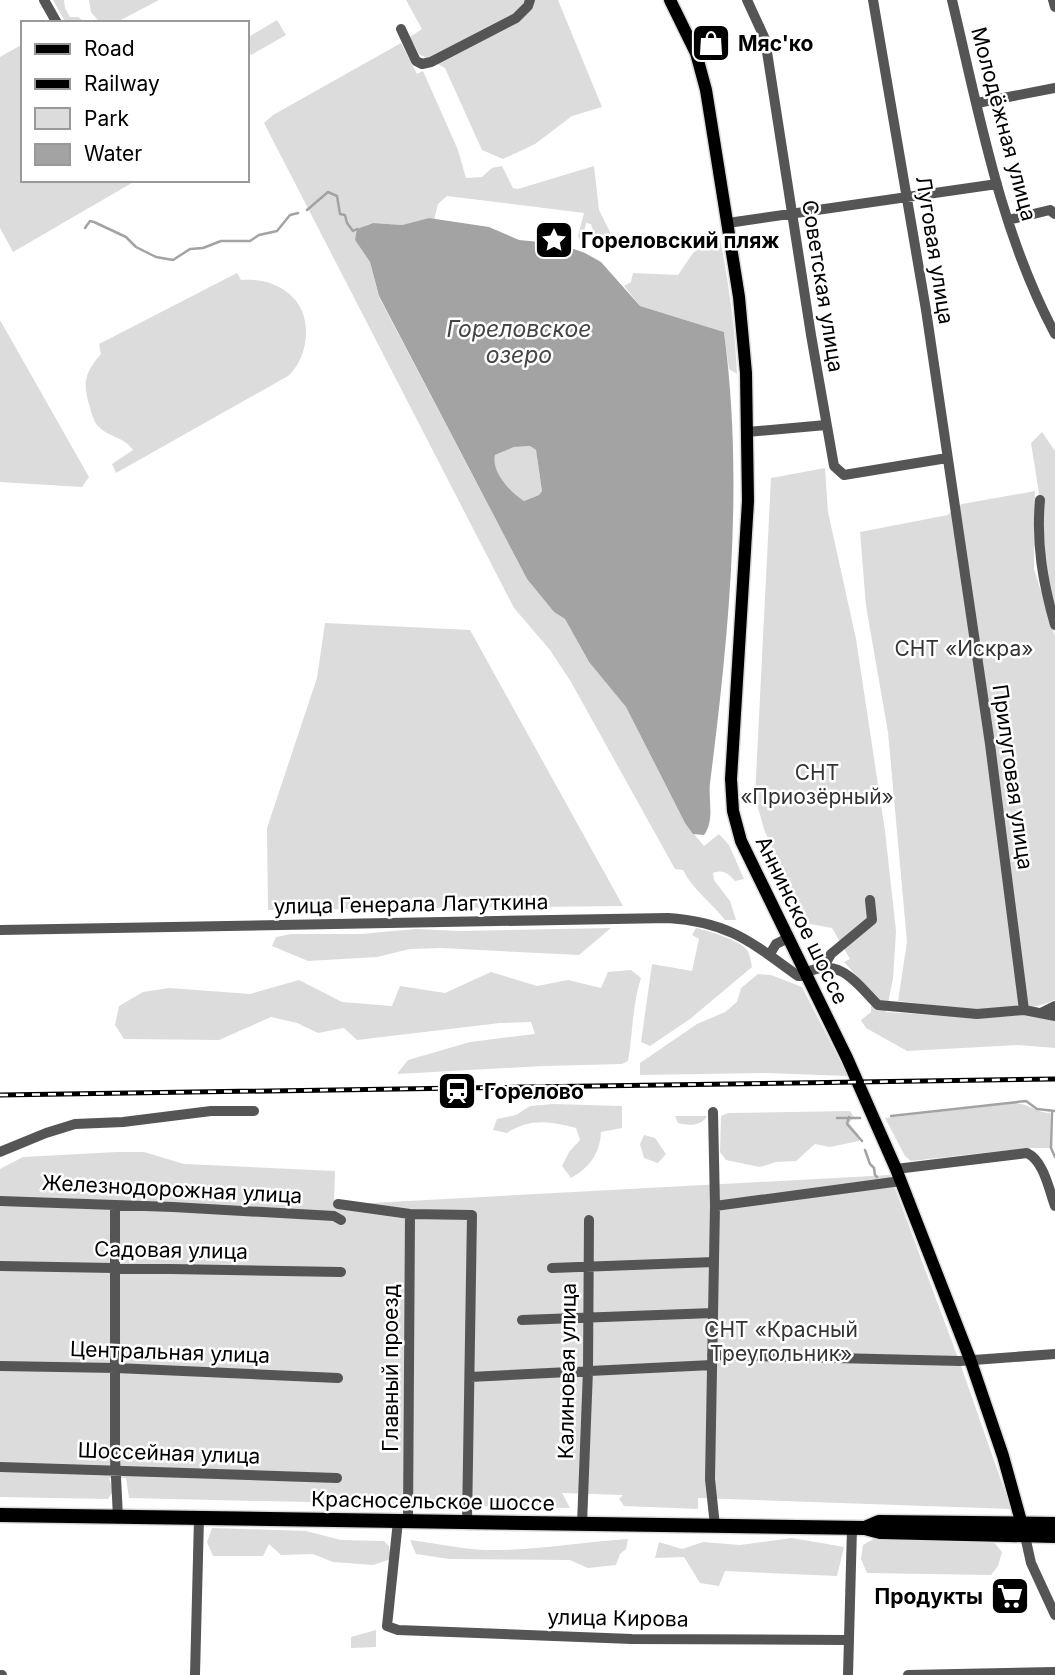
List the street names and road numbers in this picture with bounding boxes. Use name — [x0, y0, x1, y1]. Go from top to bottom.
street label: Молодёжная улица — [966, 24, 1042, 224]
street label: Луговая улица — [911, 174, 959, 326]
street label: Советская улица — [797, 198, 849, 374]
street label: Прилуговая улица — [988, 683, 1038, 871]
street label: Аннинское шоссе — [750, 832, 854, 1008]
street label: улица Генерала Лагуткина — [273, 889, 549, 919]
street label: Железнодорожная улица — [41, 1170, 303, 1208]
street label: Садовая улица — [94, 1236, 248, 1264]
street label: Калиновая улица — [553, 1283, 581, 1459]
street label: Главный проезд — [378, 1284, 403, 1452]
street label: Центральная улица — [70, 1336, 270, 1368]
street label: Шоссейная улица — [77, 1437, 261, 1469]
street label: Красносельское шоссе — [311, 1486, 555, 1516]
street label: улица Кирова — [547, 1604, 689, 1632]

